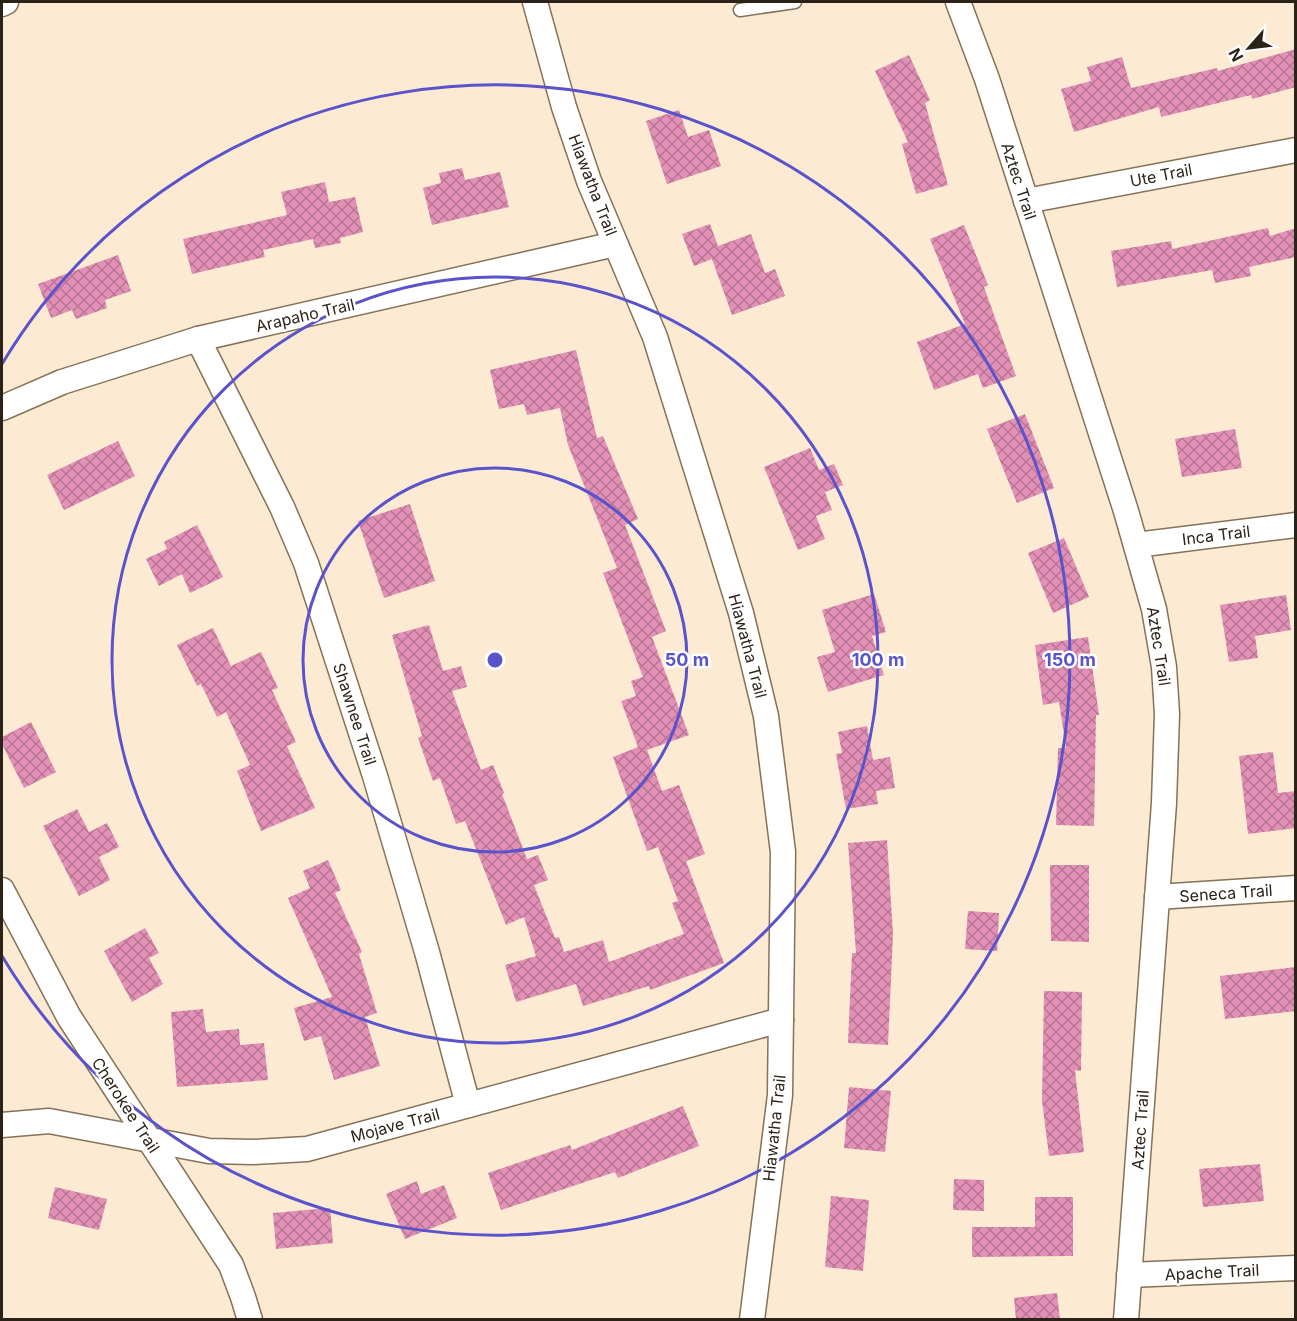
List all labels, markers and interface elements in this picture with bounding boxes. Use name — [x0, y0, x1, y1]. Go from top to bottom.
north arrow — [1219, 18, 1279, 78]
text: N — [1224, 45, 1247, 65]
street label: Hiawatha Trail — [564, 131, 622, 239]
street label: Aztec Trail — [997, 140, 1041, 222]
street label: Ute Trail — [1128, 159, 1194, 191]
street label: Arapaho Trail — [254, 294, 356, 336]
street label: Inca Trail — [1181, 521, 1251, 549]
street label: Hiawatha Trail — [724, 592, 772, 700]
street label: Aztec Trail — [1143, 605, 1175, 687]
text: 50 m — [665, 649, 709, 670]
text: 100 m — [852, 649, 904, 670]
text: 150 m — [1044, 649, 1096, 670]
centre of rings — [485, 650, 505, 670]
street label: Shawnee Trail — [329, 660, 381, 768]
street label: Seneca Trail — [1179, 880, 1273, 906]
street label: Cherokee Trail — [88, 1054, 164, 1156]
street label: Hiawatha Trail — [758, 1074, 790, 1182]
street label: Aztec Trail — [1127, 1089, 1153, 1171]
street label: Mojave Trail — [348, 1104, 442, 1146]
street label: Apache Trail — [1164, 1260, 1260, 1284]

